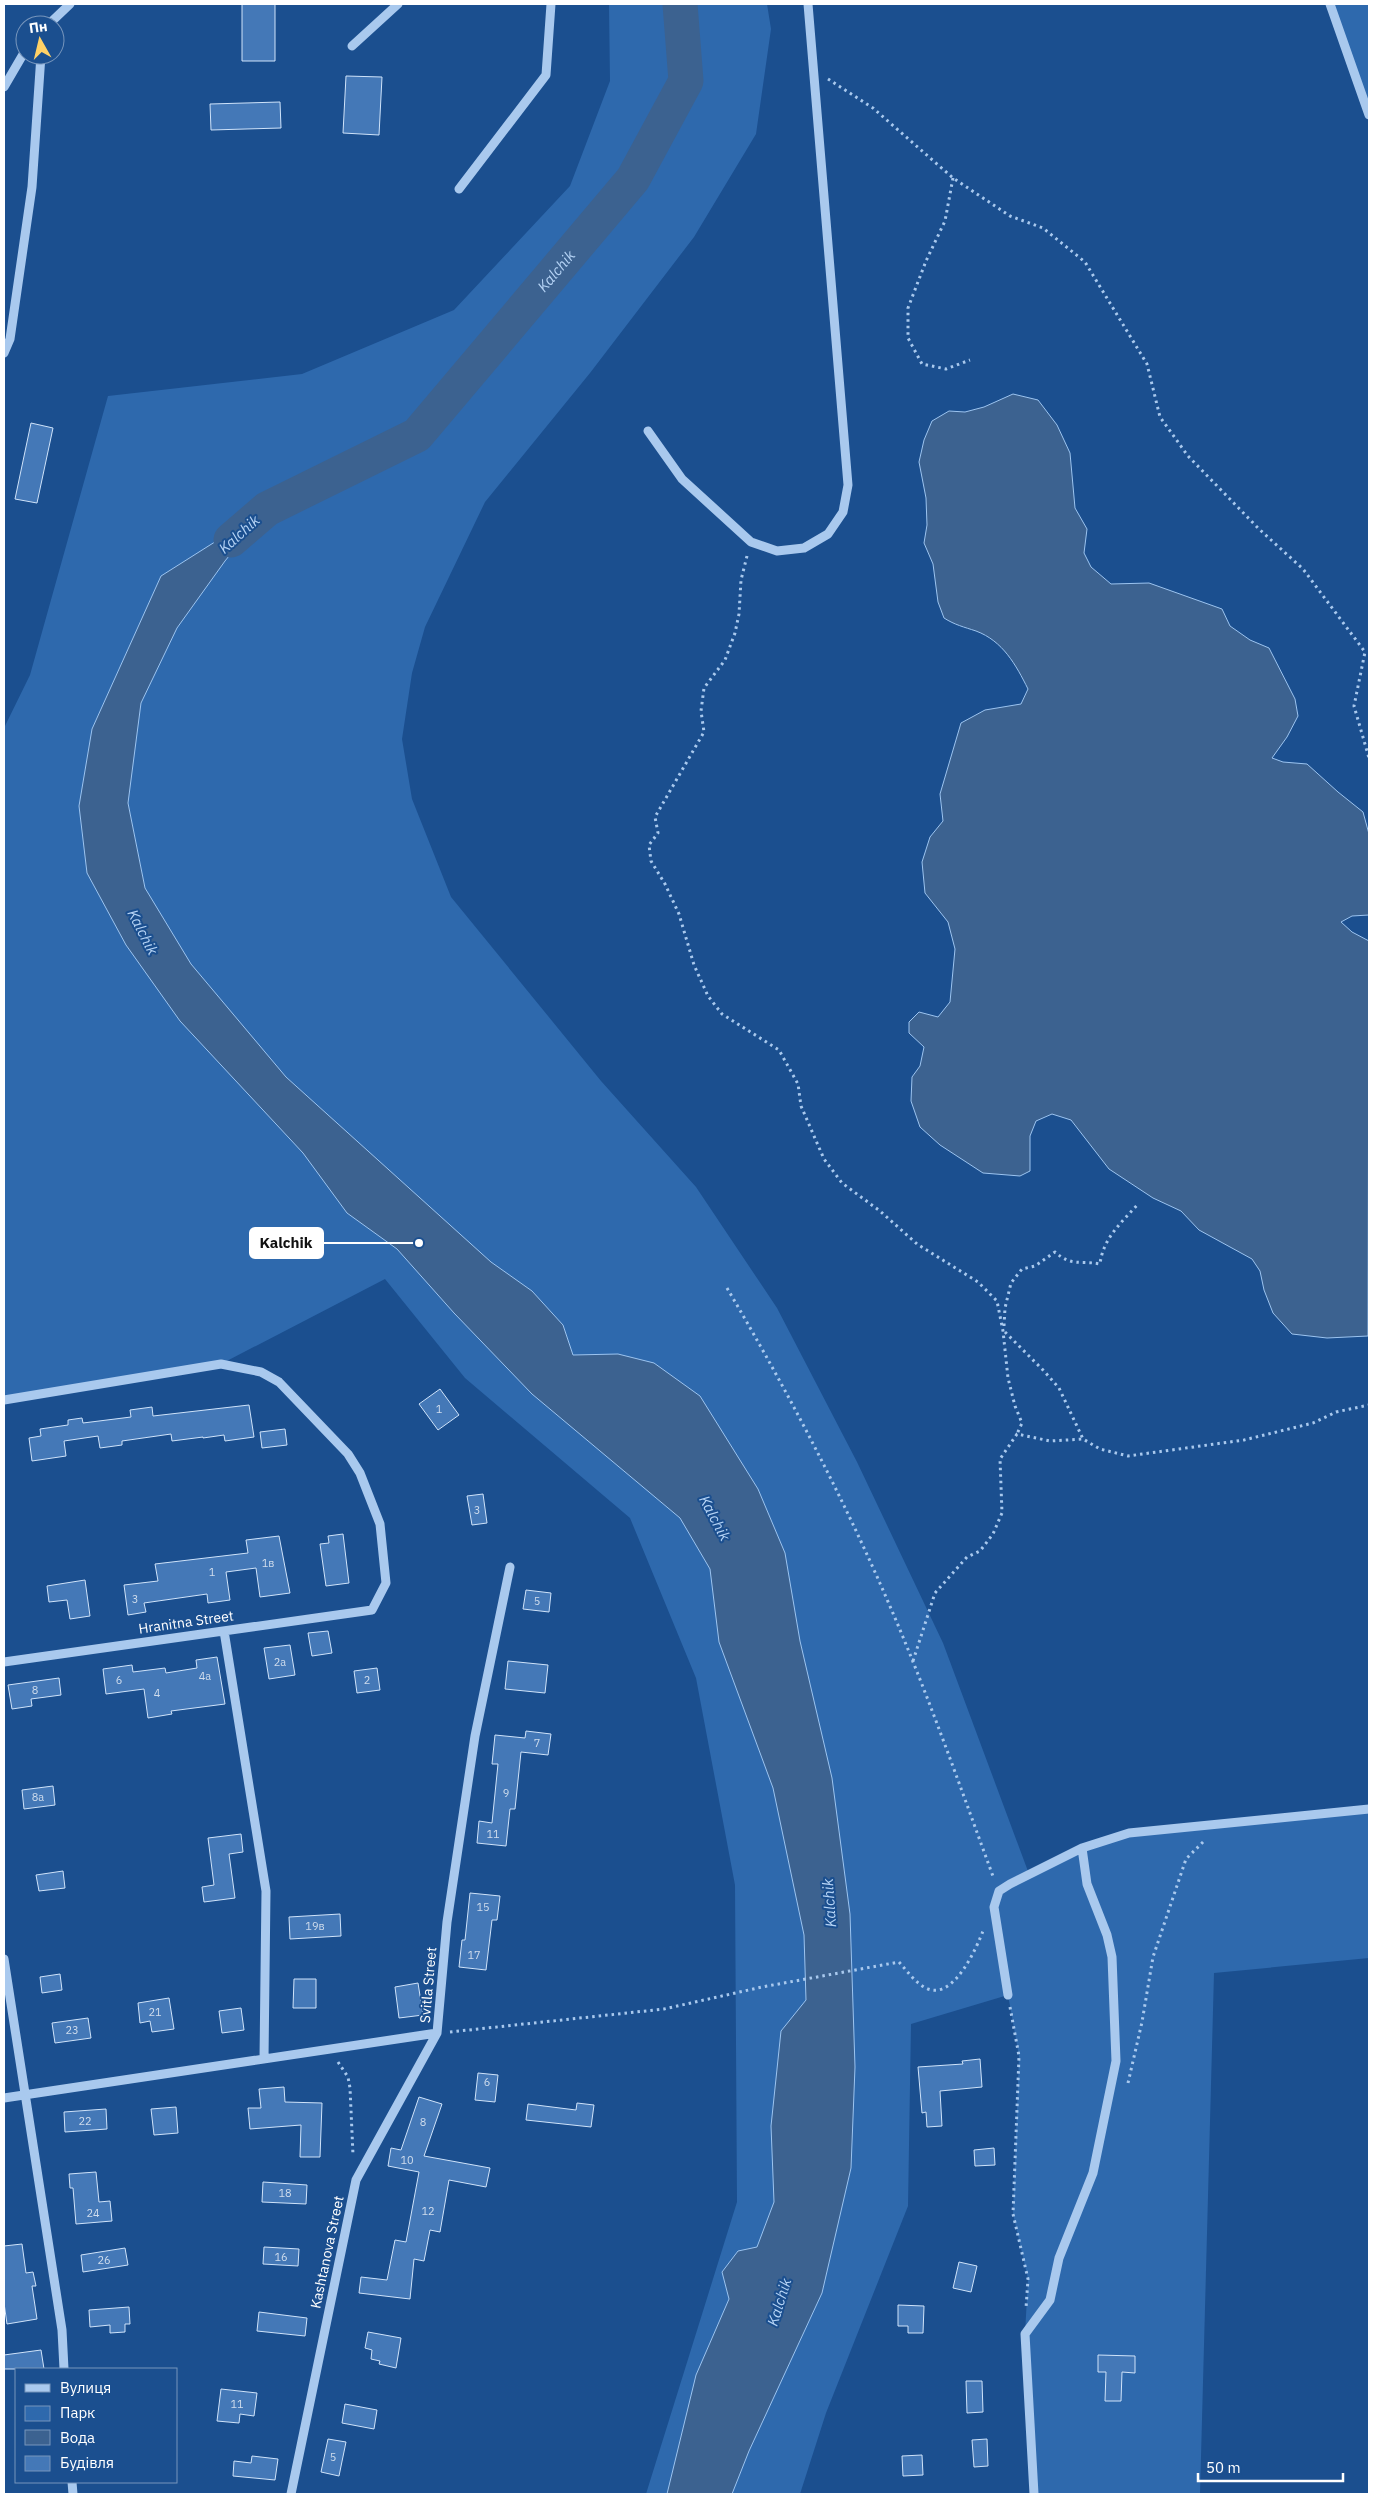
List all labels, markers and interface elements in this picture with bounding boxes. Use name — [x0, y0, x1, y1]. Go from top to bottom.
north arrow — [15, 15, 65, 65]
text: Пн — [28, 17, 49, 37]
water label: Kalchik — [533, 246, 579, 295]
water label: Kalchik — [214, 510, 264, 557]
water label: Kalchik — [123, 906, 163, 958]
callout: Kalchik — [250, 1228, 323, 1258]
text: Kalchik — [259, 1233, 313, 1252]
house number: 1 — [436, 1402, 443, 1416]
water label: Kalchik — [695, 1492, 735, 1544]
house number: 3 — [474, 1503, 480, 1517]
house number: 1в — [262, 1556, 274, 1570]
house number: 1 — [209, 1565, 216, 1579]
house number: 3 — [132, 1592, 138, 1606]
house number: 5 — [534, 1594, 540, 1608]
street label: Hranitna Street — [137, 1606, 235, 1638]
house number: 2а — [274, 1655, 286, 1669]
house number: 4а — [199, 1669, 211, 1683]
house number: 6 — [116, 1673, 122, 1687]
house number: 2 — [364, 1673, 370, 1687]
house number: 8 — [32, 1683, 38, 1697]
house number: 4 — [154, 1686, 161, 1700]
house number: 7 — [534, 1736, 540, 1750]
house number: 9 — [503, 1786, 509, 1800]
house number: 8а — [32, 1790, 44, 1804]
house number: 11 — [486, 1827, 500, 1841]
water label: Kalchik — [818, 1878, 840, 1928]
house number: 15 — [476, 1900, 490, 1914]
house number: 19в — [305, 1919, 325, 1933]
street label: Svitla Street — [416, 1946, 440, 2024]
house number: 17 — [467, 1948, 481, 1962]
house number: 21 — [148, 2005, 162, 2019]
house number: 23 — [65, 2023, 79, 2037]
house number: 6 — [484, 2075, 490, 2089]
house number: 22 — [78, 2114, 92, 2128]
house number: 8 — [420, 2115, 426, 2129]
house number: 10 — [400, 2153, 414, 2167]
house number: 18 — [278, 2186, 292, 2200]
street label: Kashtanova Street — [306, 2194, 348, 2310]
house number: 12 — [421, 2204, 435, 2218]
house number: 24 — [86, 2206, 100, 2220]
house number: 16 — [274, 2250, 288, 2264]
house number: 26 — [97, 2253, 111, 2267]
water label: Kalchik — [763, 2276, 795, 2328]
legend — [15, 2368, 178, 2483]
text: Вулиця — [60, 2378, 111, 2397]
house number: 11 — [230, 2397, 244, 2411]
text: Парк — [60, 2403, 95, 2422]
text: Вода — [60, 2428, 95, 2447]
house number: 5 — [330, 2450, 336, 2464]
scale bar — [1198, 2450, 1343, 2482]
text: Будівля — [60, 2453, 114, 2472]
text: 50 m — [1206, 2458, 1241, 2477]

